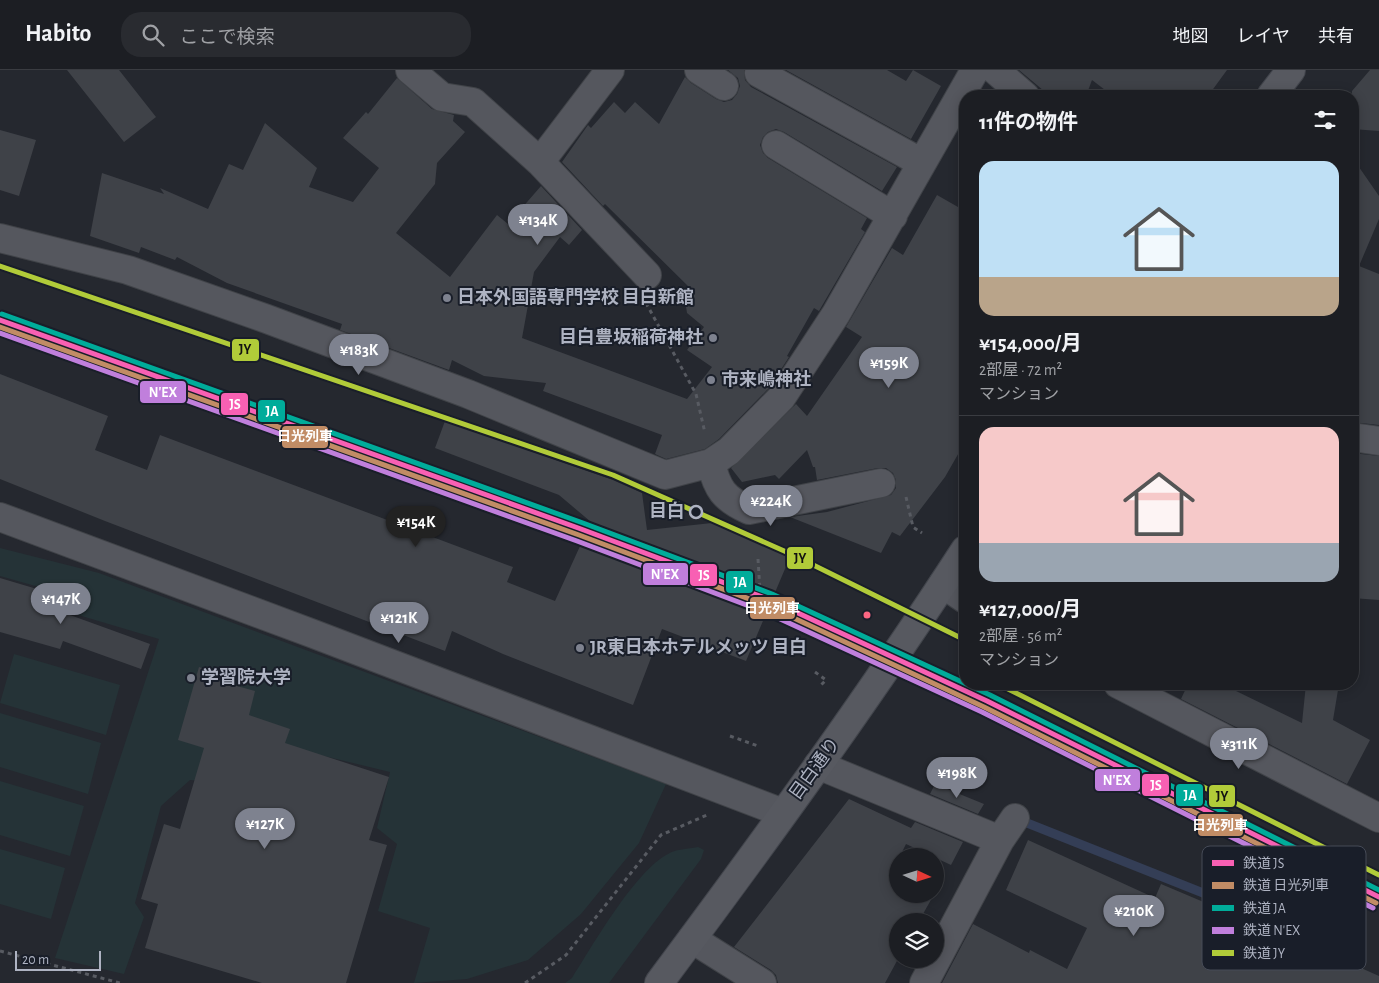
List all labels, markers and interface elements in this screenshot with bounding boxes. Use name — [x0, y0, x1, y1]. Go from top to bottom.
search box — [121, 12, 471, 57]
icon: search — [139, 21, 167, 49]
text: Habito — [25, 22, 91, 46]
text: ここで検索 — [179, 28, 275, 47]
text: 地図 — [1173, 28, 1209, 46]
text: レイヤ — [1237, 28, 1290, 46]
text: 共有 — [1318, 28, 1354, 46]
icon: filters — [1311, 106, 1339, 134]
text: 11件の物件 — [979, 112, 1078, 133]
icon: home — [1114, 194, 1204, 284]
pin: ¥134K — [503, 204, 573, 246]
text: ¥134K — [519, 212, 557, 228]
place label: 日本外国語専門学校 目白新館 — [457, 287, 694, 307]
marker: 日本外国語専門学校 目白新館 — [441, 292, 453, 304]
place label: 目白豊坂稲荷神社 — [559, 327, 703, 347]
marker: 目白豊坂稲荷神社 — [707, 332, 719, 344]
text: ¥154,000/月 — [979, 333, 1082, 354]
pin: ¥183K — [324, 334, 394, 376]
line badge: JY — [231, 338, 260, 362]
text: ¥183K — [340, 342, 378, 358]
text: JY — [239, 343, 251, 357]
pin: ¥159K — [854, 346, 924, 389]
text: ¥159K — [870, 355, 908, 371]
text: 2部屋 · 72 m² — [979, 362, 1062, 378]
place label: 市来嶋神社 — [721, 369, 811, 389]
marker: 市来嶋神社 — [705, 374, 717, 386]
line badge: N'EX — [139, 380, 187, 404]
text: N'EX — [149, 386, 177, 400]
text: マンション — [979, 386, 1059, 402]
line badge: JS — [220, 392, 249, 416]
text: JS — [229, 398, 241, 412]
line badge: JA — [257, 399, 286, 423]
text: JA — [265, 405, 279, 419]
line badge: 日光列車 — [281, 425, 329, 449]
text: 日光列車 — [277, 429, 333, 444]
icon: home — [1114, 459, 1204, 549]
pin: ¥224K — [736, 484, 806, 527]
text: ¥224K — [751, 493, 791, 509]
place label: 目白 — [649, 501, 685, 521]
marker: 目白 — [689, 505, 703, 519]
pin: ¥154K — [381, 506, 451, 548]
text: ¥154K — [397, 514, 435, 530]
line badge: JY — [786, 546, 814, 570]
text: JY — [794, 552, 806, 566]
line badge: N'EX — [642, 562, 689, 586]
line badge: JS — [689, 563, 718, 587]
text: N'EX — [651, 568, 679, 582]
text: JS — [698, 569, 710, 583]
line badge: JA — [725, 570, 754, 594]
text: JA — [733, 576, 747, 590]
pin: ¥147K — [26, 582, 96, 625]
text: ¥147K — [42, 591, 80, 607]
line badge: 日光列車 — [749, 596, 796, 620]
text: ¥127,000/月 — [979, 599, 1081, 620]
text: 日光列車 — [744, 601, 800, 616]
pin: ¥121K — [364, 602, 434, 644]
text: ¥121K — [381, 610, 417, 626]
unlabelled marker — [862, 610, 872, 620]
text: 2部屋 · 56 m² — [979, 628, 1062, 644]
place label: JR東日本ホテルメッツ 目白 — [590, 637, 807, 657]
marker: JR東日本ホテルメッツ 目白 — [574, 642, 586, 654]
text: マンション — [979, 652, 1059, 668]
place label: 学習院大学 — [201, 667, 291, 687]
marker: 学習院大学 — [185, 672, 197, 684]
pin: ¥311K — [1204, 728, 1274, 770]
street label: 目白通り — [785, 733, 843, 803]
text: ¥311K — [1221, 736, 1257, 752]
pin: ¥198K — [922, 756, 992, 799]
text: ¥198K — [937, 765, 977, 781]
line badge: N'EX — [1094, 768, 1141, 792]
line badge: JS — [1141, 773, 1170, 797]
text: N'EX — [1103, 774, 1131, 788]
text: JS — [1150, 779, 1162, 793]
line badge: JA — [1175, 783, 1204, 807]
line badge: JY — [1208, 784, 1236, 808]
text: JA — [1183, 789, 1197, 803]
text: JY — [1216, 790, 1228, 804]
pin: ¥127K — [230, 808, 300, 850]
line badge: 日光列車 — [1197, 813, 1244, 837]
text: ¥127K — [246, 816, 284, 832]
text: 日光列車 — [1192, 818, 1248, 833]
legend — [1202, 846, 1366, 970]
north arrow — [889, 848, 944, 902]
map controls — [889, 848, 944, 968]
text: 鉄道 JS — [1243, 856, 1284, 871]
text: 鉄道 日光列車 — [1243, 878, 1329, 893]
pin: ¥210K — [1099, 894, 1169, 937]
text: 鉄道 JA — [1243, 901, 1286, 916]
text: ¥210K — [1114, 903, 1154, 919]
button: layers — [889, 913, 944, 968]
text: 鉄道 N'EX — [1243, 923, 1300, 938]
text: 鉄道 JY — [1243, 946, 1286, 961]
scale bar — [15, 948, 101, 971]
text: 20 m — [22, 953, 49, 967]

